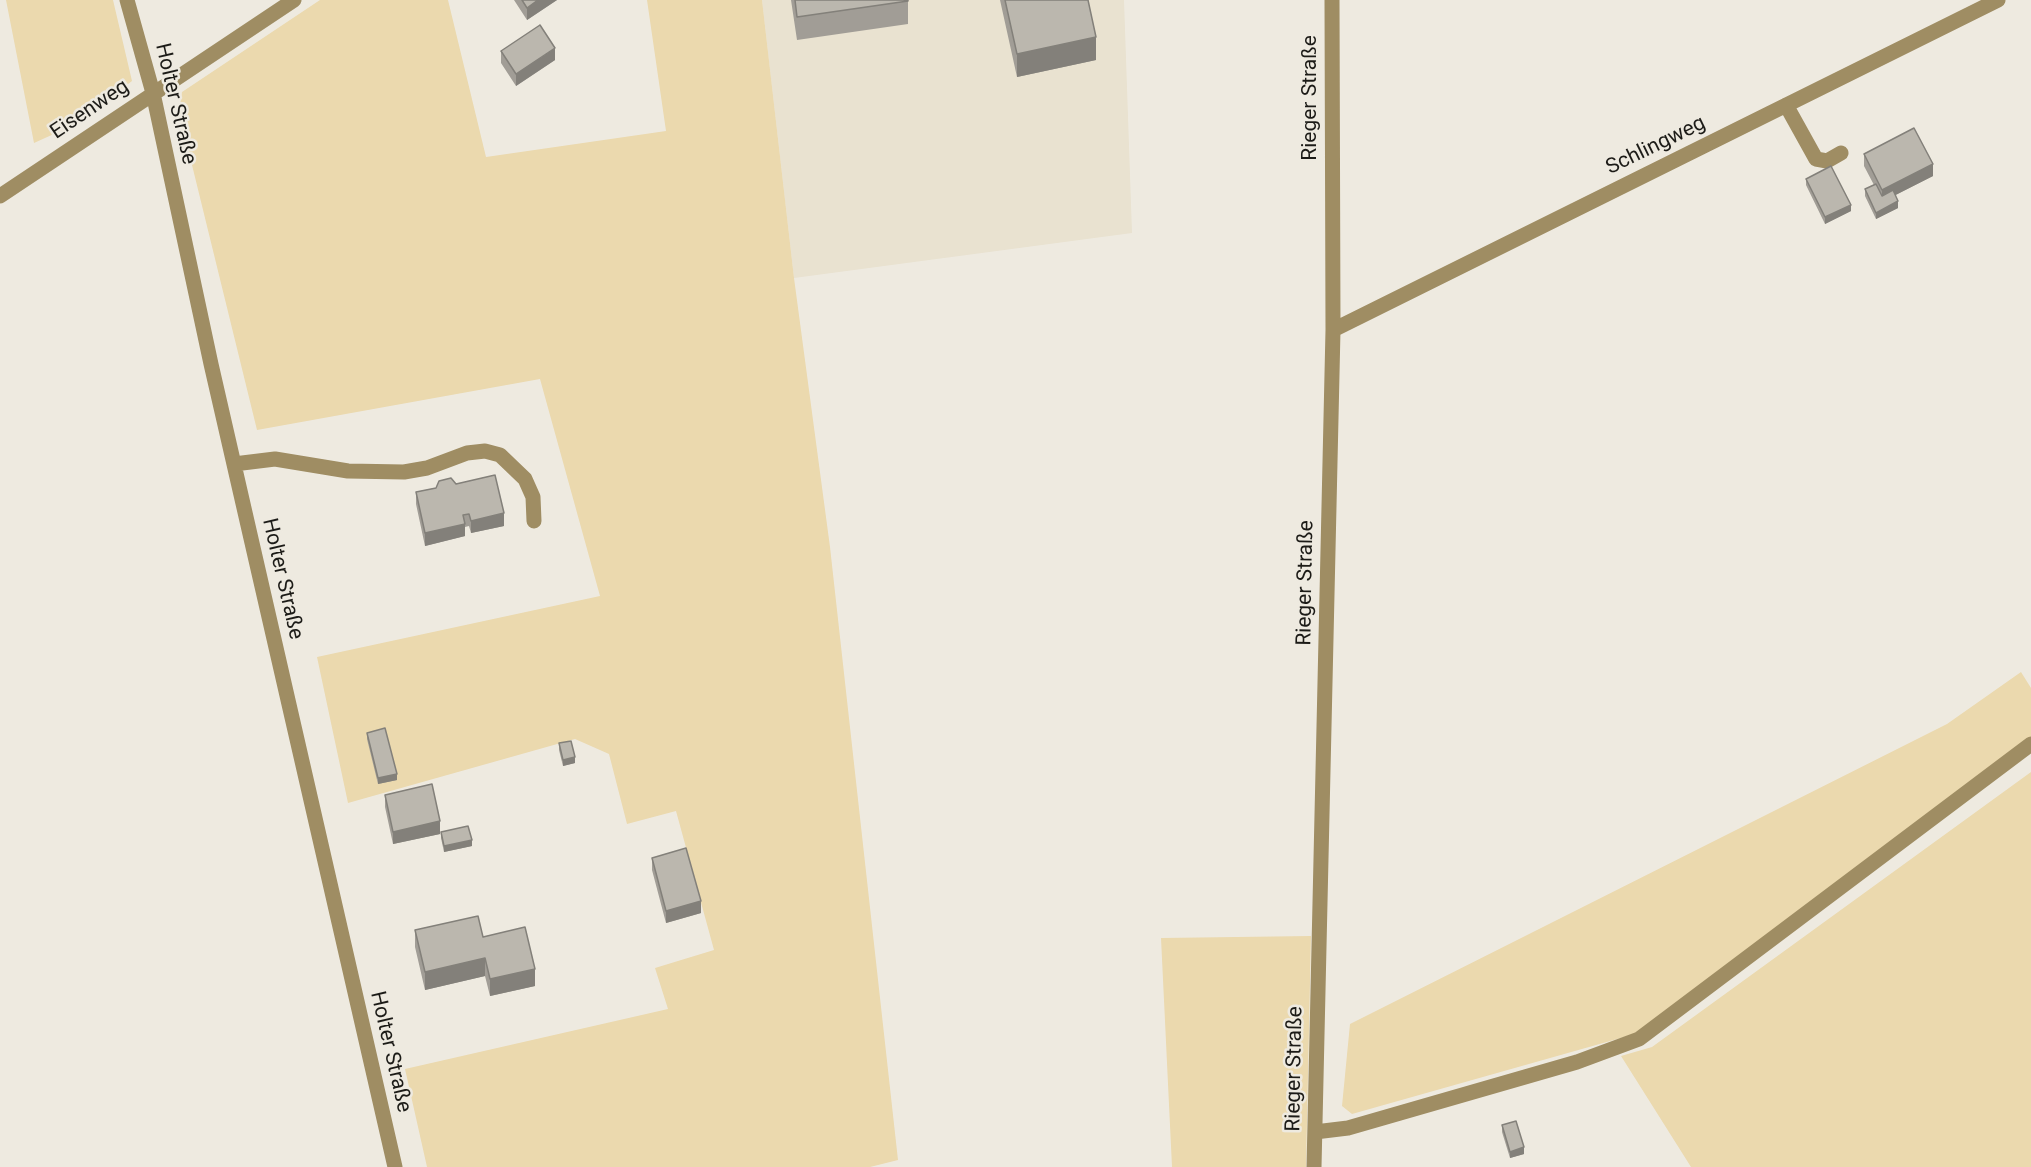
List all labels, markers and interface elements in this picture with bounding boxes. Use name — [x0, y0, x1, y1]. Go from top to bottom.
street label: Rieger Straße — [1298, 35, 1324, 161]
street label: Holter Straße — [149, 41, 201, 167]
street label: Eisenweg — [46, 75, 134, 145]
street label: Schlingweg — [1602, 111, 1710, 181]
street label: Holter Straße — [256, 516, 308, 642]
street label: Rieger Straße — [1292, 520, 1320, 646]
street label: Holter Straße — [364, 989, 416, 1115]
street label: Rieger Straße — [1281, 1006, 1309, 1132]

